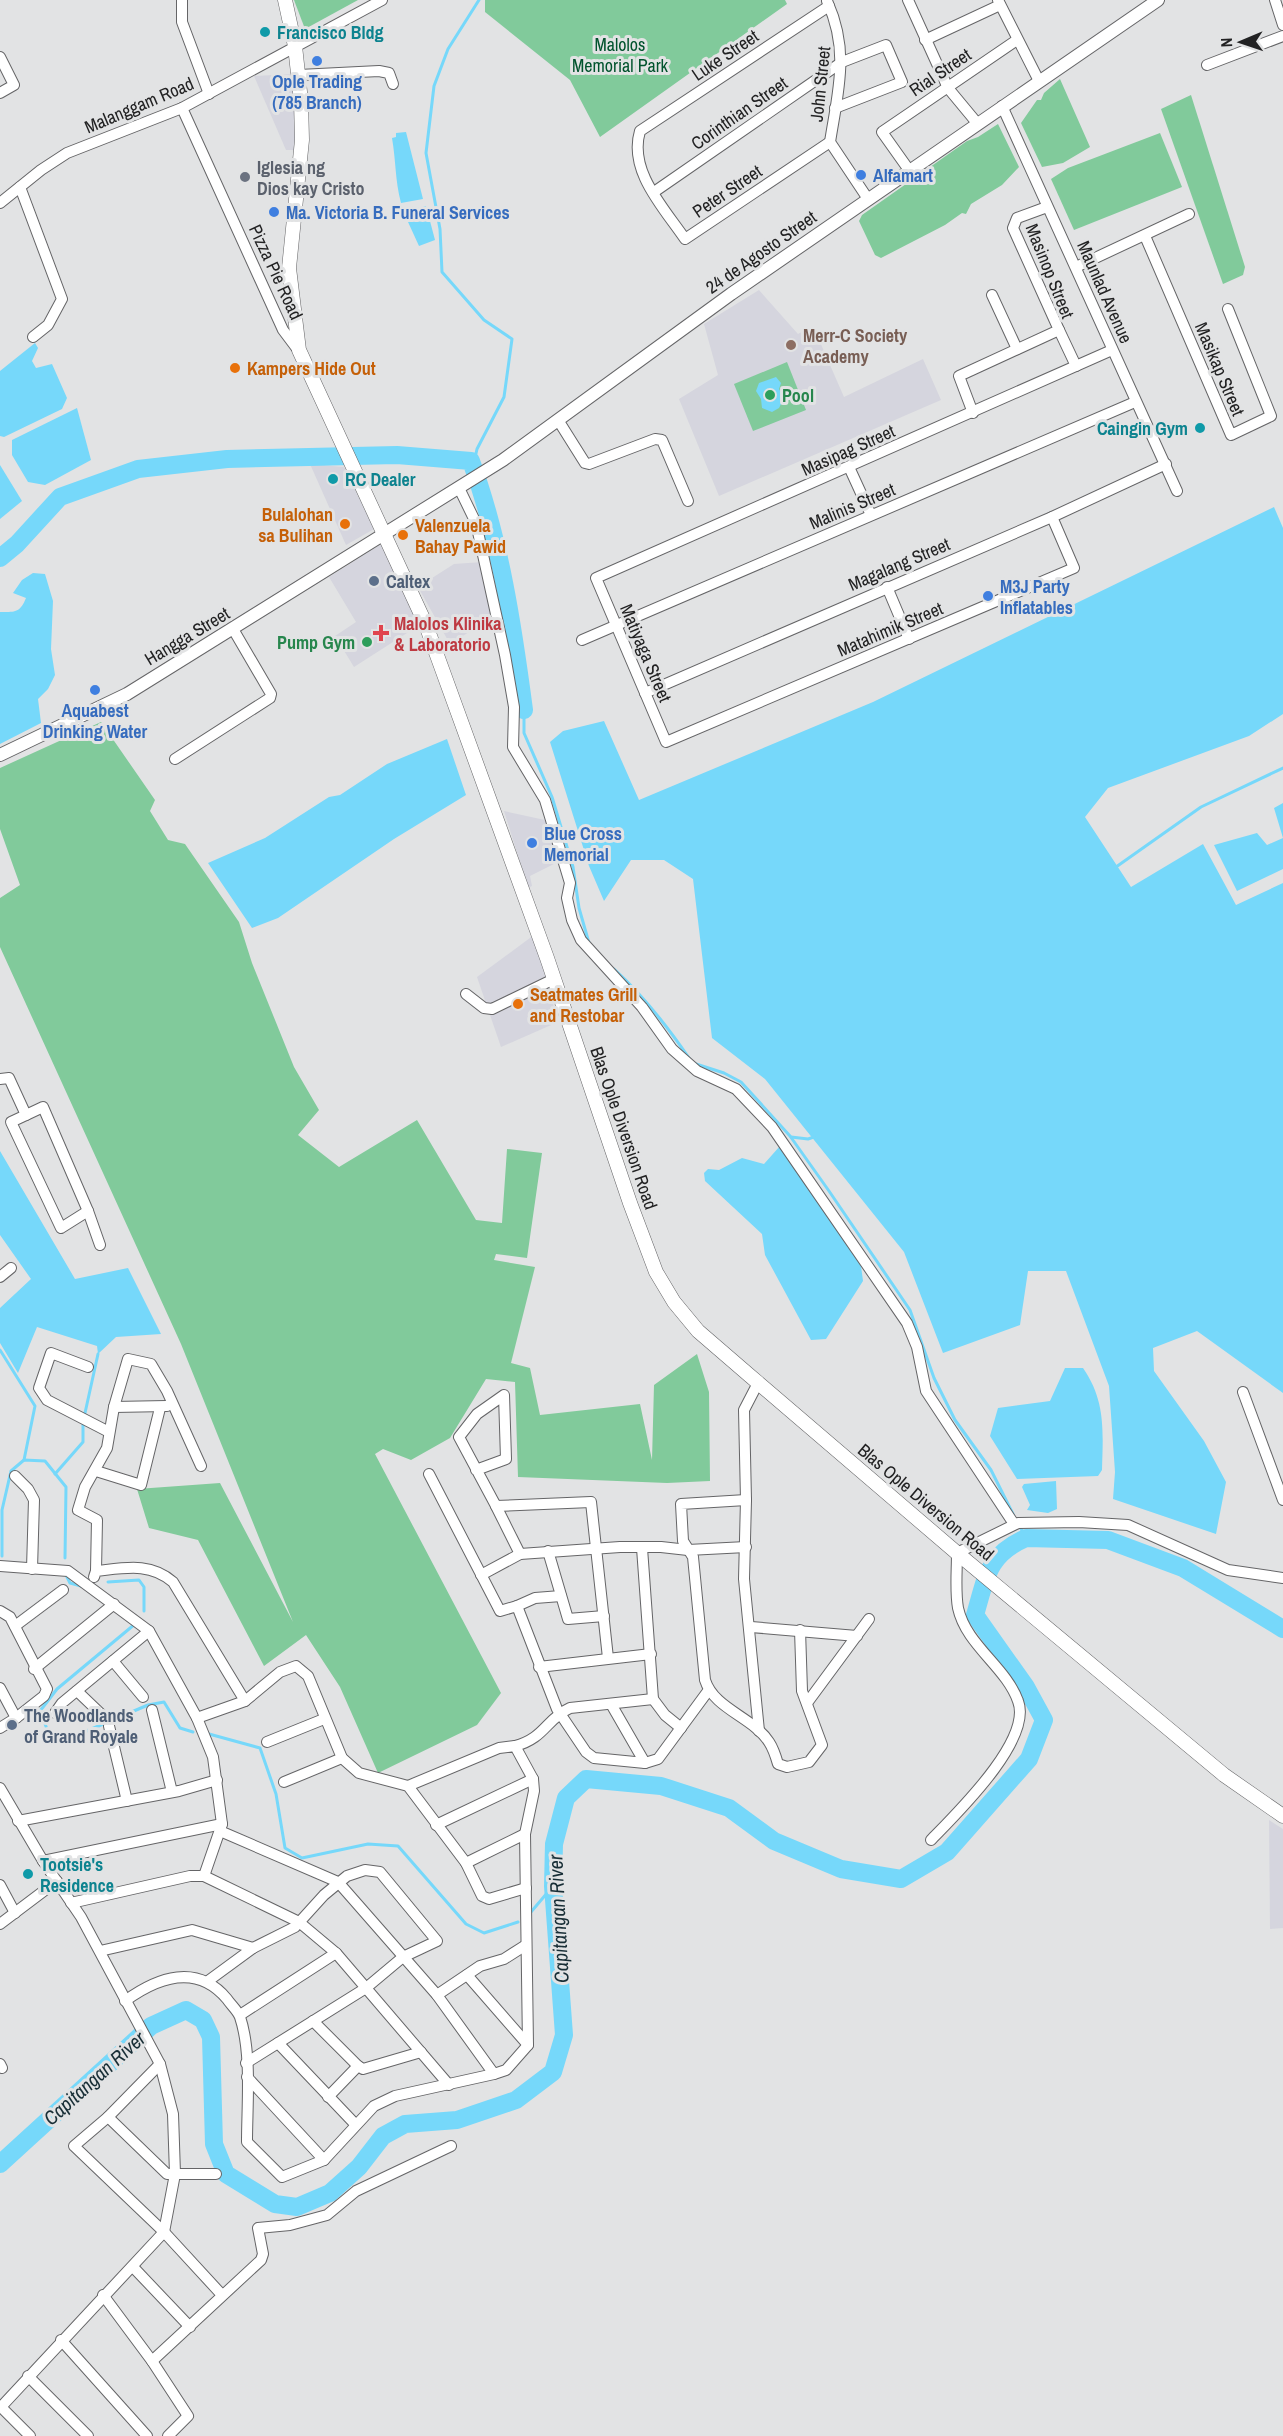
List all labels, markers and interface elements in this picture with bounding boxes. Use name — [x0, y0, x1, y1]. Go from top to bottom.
north arrow — [1211, 12, 1271, 72]
place label: Francisco Bldg — [277, 20, 384, 45]
street label: Luke Street — [687, 24, 763, 86]
marker: Francisco Bldg — [258, 25, 272, 39]
park label: Malolos Memorial Park — [572, 32, 669, 78]
text: N — [1215, 37, 1237, 48]
street label: Rial Street — [904, 42, 976, 102]
street label: John Street — [804, 45, 836, 123]
marker: Ople Trading (785 Branch) — [310, 54, 324, 68]
place label: Ople Trading (785 Branch) — [272, 69, 362, 115]
street label: Malanggam Road — [80, 71, 198, 139]
street label: Corinthian Street — [686, 71, 792, 155]
place label: Iglesia ng Dios kay Cristo — [257, 155, 364, 201]
street label: Peter Street — [687, 159, 767, 223]
place label: Alfamart — [873, 163, 933, 188]
marker: Alfamart — [854, 168, 868, 182]
marker: Iglesia ng Dios kay Cristo — [238, 170, 252, 184]
place label: Ma. Victoria B. Funeral Services — [286, 200, 510, 225]
marker: Ma. Victoria B. Funeral Services — [267, 205, 281, 219]
street label: 24 de Agosto Street — [701, 205, 821, 299]
street label: Pizza Pie Road — [243, 220, 309, 324]
street label: Masinop Street — [1020, 220, 1080, 322]
street label: Maunlad Avenue — [1071, 237, 1139, 347]
street label: Masikap Street — [1189, 318, 1251, 420]
place label: Merr-C Society Academy — [803, 323, 908, 369]
marker: Merr-C Society Academy — [784, 338, 798, 352]
place label: Kampers Hide Out — [247, 356, 376, 381]
marker: Kampers Hide Out — [228, 361, 242, 375]
place label: Pool — [782, 383, 814, 408]
marker: Pool — [763, 388, 777, 402]
place label: Caingin Gym — [1097, 416, 1188, 441]
street label: Masipag Street — [797, 418, 899, 482]
marker: Caingin Gym — [1193, 421, 1207, 435]
place label: RC Dealer — [345, 467, 416, 492]
marker: RC Dealer — [326, 472, 340, 486]
street label: Malinis Street — [805, 477, 899, 535]
place label: Bulalohan sa Bulihan — [258, 502, 333, 548]
place label: Valenzuela Bahay Pawid — [415, 513, 506, 559]
marker: Bulalohan sa Bulihan — [338, 517, 352, 531]
marker: Valenzuela Bahay Pawid — [396, 528, 410, 542]
street label: Magalang Street — [844, 531, 954, 597]
place label: Caltex — [386, 569, 431, 594]
marker: Caltex — [367, 574, 381, 588]
place label: M3J Party Inflatables — [1000, 574, 1073, 620]
marker: M3J Party Inflatables — [981, 589, 995, 603]
street label: Matahimik Street — [833, 596, 947, 662]
street label: Matiyaga Street — [614, 600, 678, 706]
street label: Hangga Street — [140, 601, 234, 671]
place label: Malolos Klinika & Laboratorio — [394, 611, 502, 657]
marker: Malolos Klinika & Laboratorio — [372, 624, 390, 642]
place label: Pump Gym — [277, 630, 355, 655]
marker: Pump Gym — [360, 635, 374, 649]
marker: Aquabest Drinking Water — [88, 683, 102, 697]
place label: Aquabest Drinking Water — [43, 698, 147, 744]
place label: Blue Cross Memorial — [544, 821, 622, 867]
marker: Blue Cross Memorial — [525, 836, 539, 850]
place label: Seatmates Grill and Restobar — [530, 982, 637, 1028]
marker: Seatmates Grill and Restobar — [511, 997, 525, 1011]
street label: Blas Ople Diversion Road — [584, 1043, 664, 1213]
street label: Blas Ople Diversion Road — [853, 1438, 999, 1566]
place label: The Woodlands of Grand Royale — [24, 1703, 138, 1749]
marker: The Woodlands of Grand Royale — [5, 1718, 19, 1732]
place label: Tootsie's Residence — [40, 1852, 114, 1898]
water label: Capitangan River — [541, 1854, 575, 1984]
marker: Tootsie's Residence — [21, 1867, 35, 1881]
water label: Capitangan River — [37, 2025, 151, 2131]

